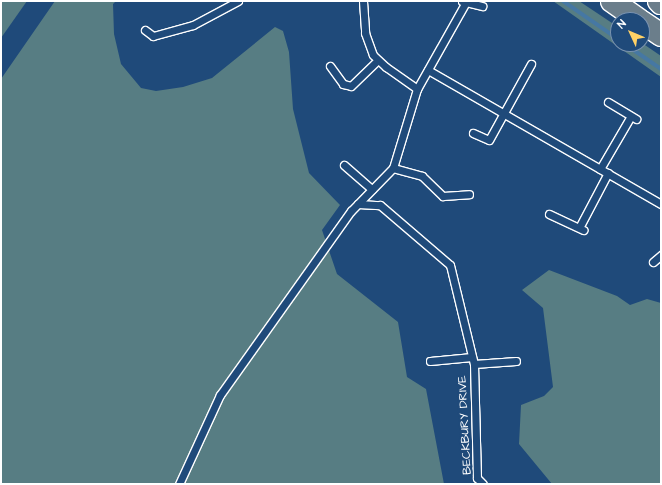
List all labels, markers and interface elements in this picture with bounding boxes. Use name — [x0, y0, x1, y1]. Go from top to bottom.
north arrow — [610, 12, 650, 52]
text: N — [614, 16, 630, 32]
street label: BECKBURY DRIVE — [455, 375, 475, 475]

